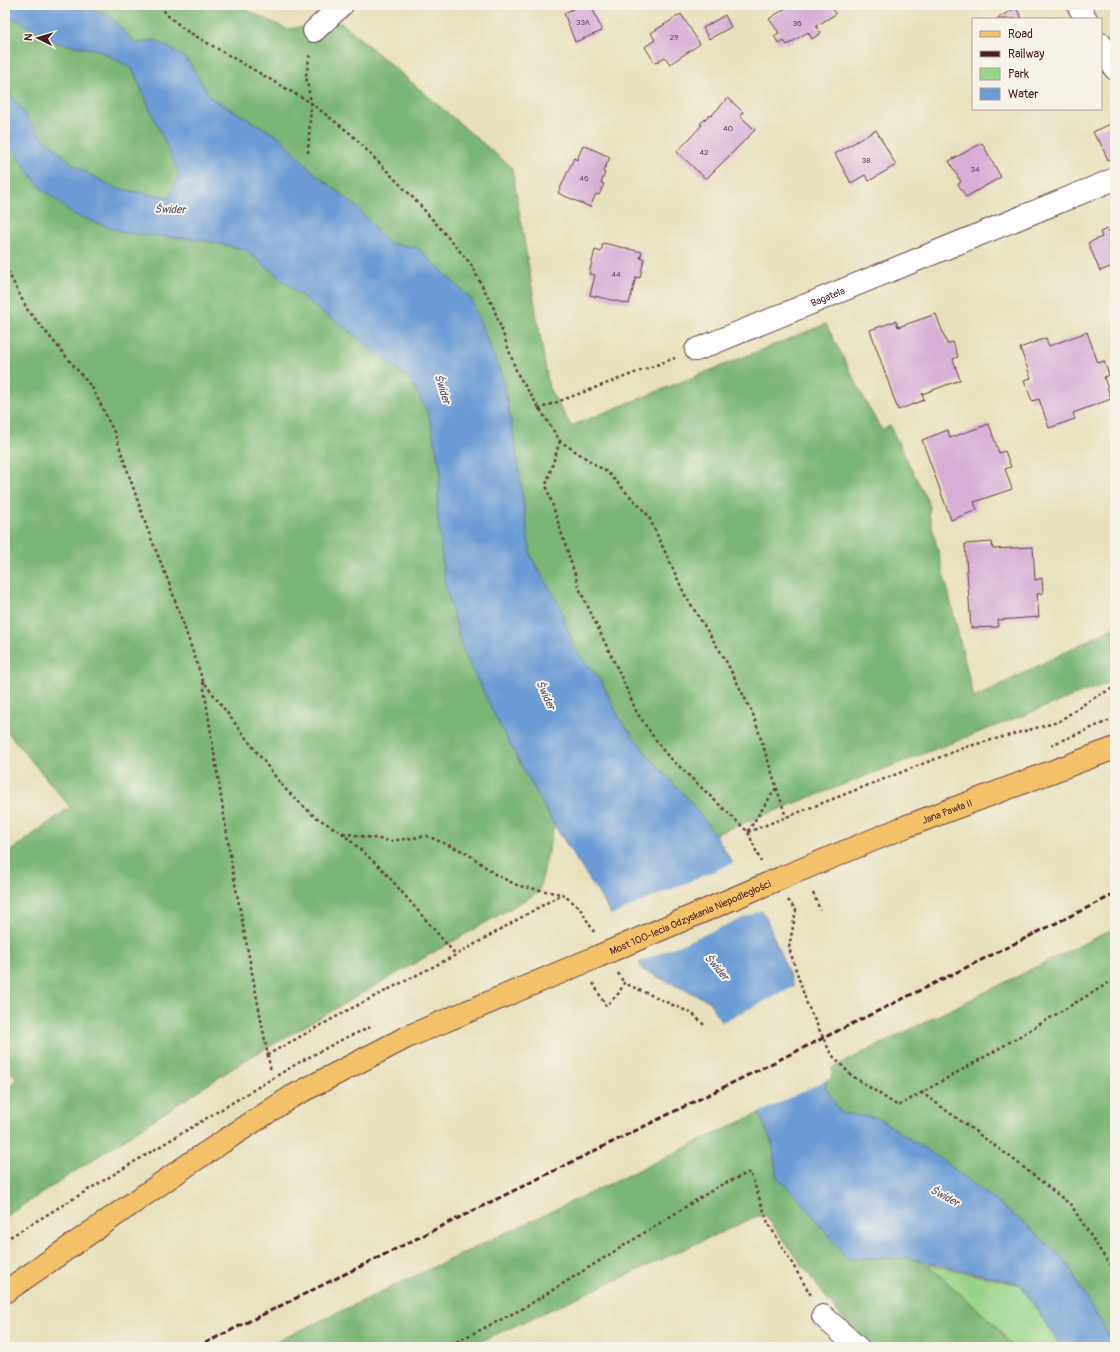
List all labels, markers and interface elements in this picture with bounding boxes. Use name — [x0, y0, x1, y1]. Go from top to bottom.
north arrow — [18, 18, 58, 58]
house number: 33A — [576, 18, 590, 27]
legend — [972, 18, 1102, 110]
house number: 36 — [792, 19, 802, 28]
text: Road — [1008, 27, 1033, 42]
text: N — [22, 32, 35, 41]
house number: 29 — [670, 33, 678, 42]
text: Railway — [1008, 47, 1044, 62]
text: Park — [1008, 67, 1029, 82]
text: Water — [1008, 87, 1039, 102]
house number: 40 — [723, 124, 734, 133]
house number: 42 — [699, 148, 709, 157]
house number: 38 — [862, 156, 870, 165]
house number: 34 — [970, 165, 980, 174]
house number: 46 — [579, 174, 589, 183]
water label: Świder — [155, 202, 188, 216]
house number: 44 — [611, 270, 621, 279]
street label: Bagatela — [809, 285, 847, 310]
water label: Świder — [432, 372, 455, 408]
water label: Świder — [533, 678, 560, 714]
street label: Jana Pawła II — [920, 797, 974, 827]
street label: Most 100-lecia Odzyskania Niepodległości — [608, 878, 773, 958]
water label: Świder — [702, 951, 734, 985]
water label: Świder — [928, 1183, 964, 1210]

